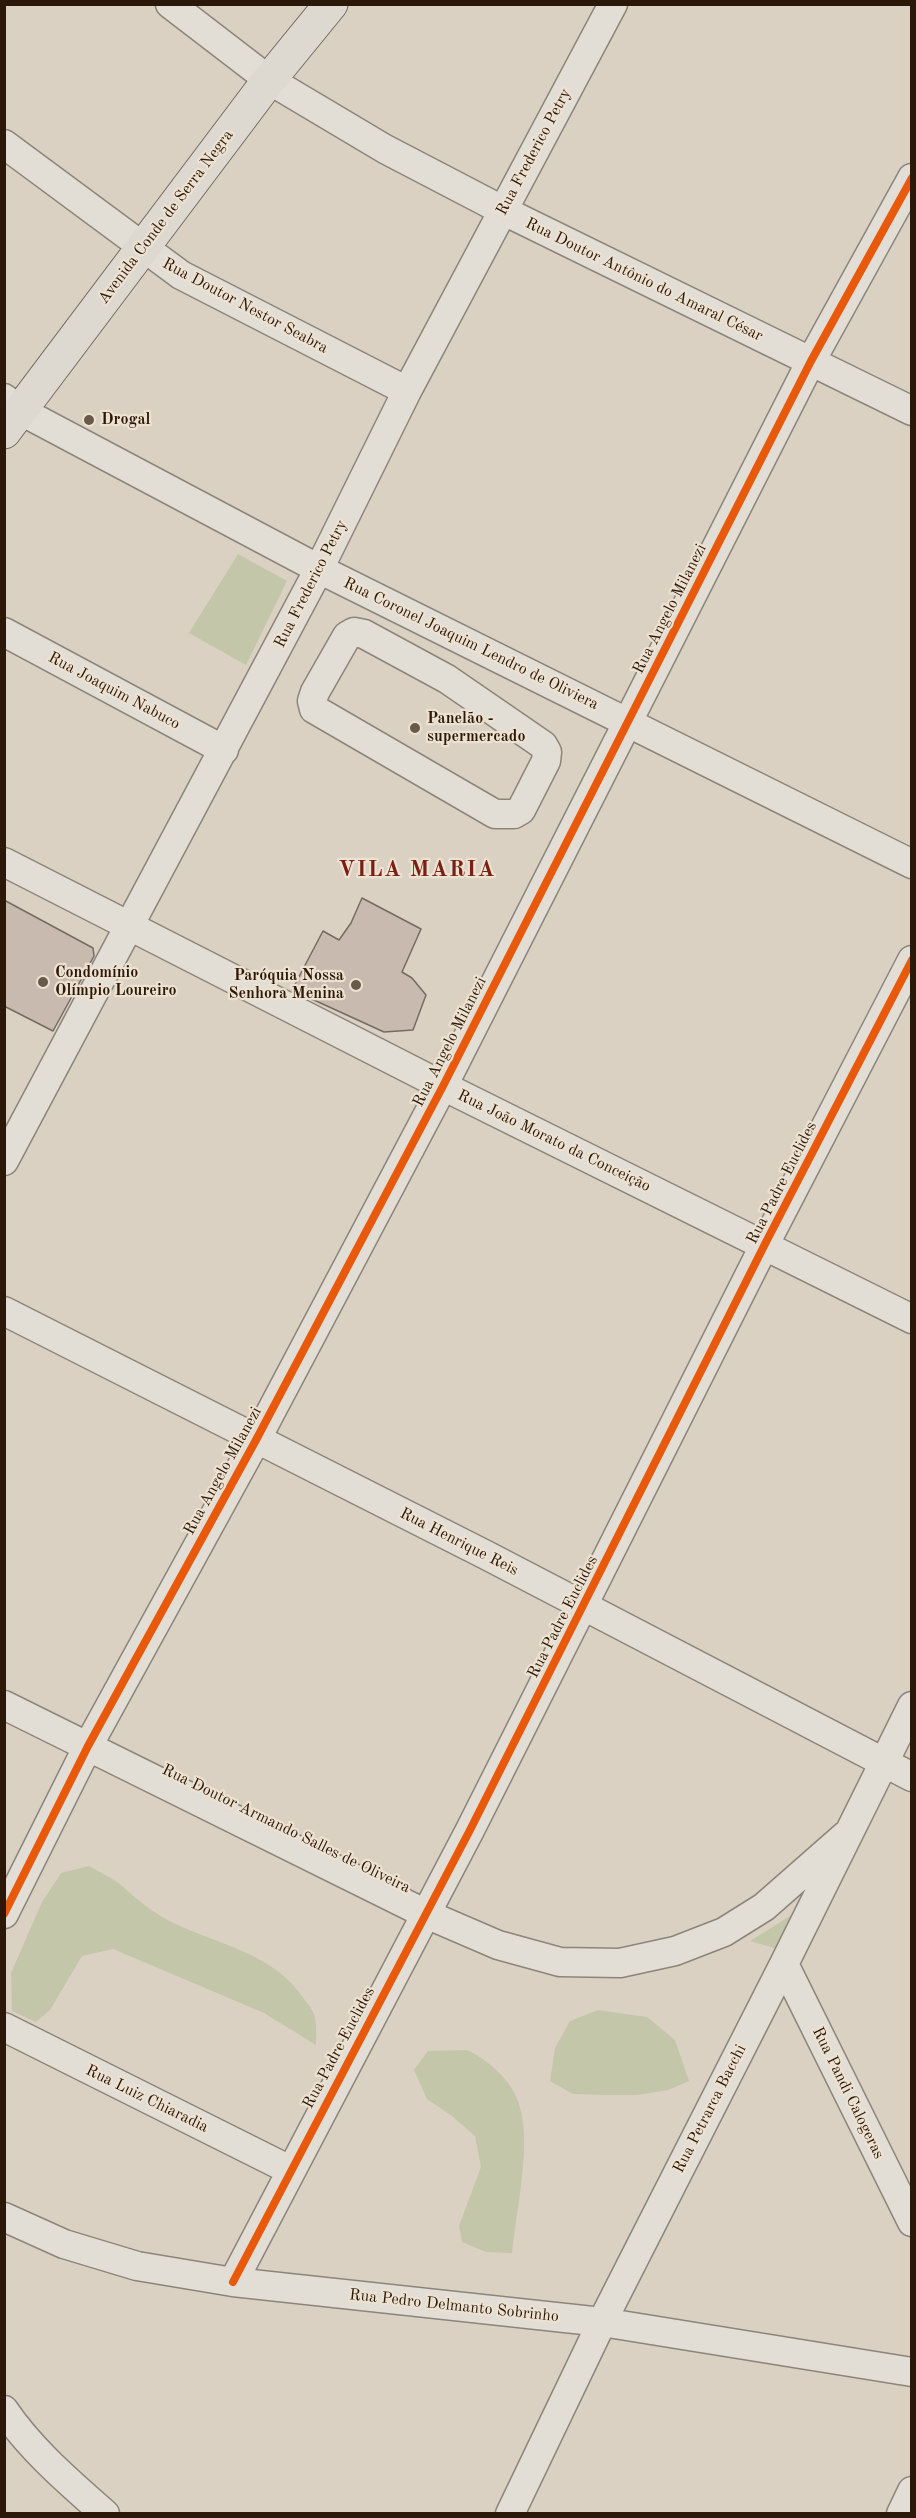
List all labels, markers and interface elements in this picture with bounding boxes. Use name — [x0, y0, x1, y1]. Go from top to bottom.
street label: Rua Frederico Petry — [492, 85, 576, 219]
street label: Avenida Conde de Serra Negra — [94, 126, 238, 308]
street label: Rua Doutor Antônio do Amaral César — [522, 214, 766, 346]
street label: Rua Doutor Nestor Seabra — [159, 254, 331, 358]
place label: Drogal — [101, 410, 151, 430]
marker: Drogal — [82, 413, 96, 427]
street label: Rua Frederico Petry — [270, 517, 352, 651]
street label: Rua Angelo Milanezi — [629, 541, 711, 677]
street label: Rua Coronel Joaquim Lendro de Oliviera — [340, 574, 602, 714]
street label: Rua Joaquim Nabuco — [45, 648, 183, 734]
place label: Panelão - supermercado — [427, 709, 525, 747]
marker: Panelão - supermercado — [408, 721, 422, 735]
district label: VILA MARIA — [338, 857, 496, 883]
place label: Condomínio Olímpio Loureiro — [55, 963, 177, 1001]
place label: Paróquia Nossa Senhora Menina — [229, 966, 344, 1004]
street label: Rua Angelo Milanezi — [409, 974, 491, 1110]
marker: Condomínio Olímpio Loureiro — [36, 975, 50, 989]
marker: Paróquia Nossa Senhora Menina — [349, 978, 363, 992]
street label: Rua João Morato da Conceição — [454, 1086, 654, 1196]
street label: Rua Padre Euclides — [743, 1118, 821, 1248]
street label: Rua Angelo Milanezi — [180, 1404, 266, 1538]
street label: Rua Henrique Reis — [397, 1504, 521, 1580]
street label: Rua Padre Euclides — [524, 1552, 602, 1682]
street label: Rua Doutor Armando Salles de Oliveira — [159, 1760, 413, 1898]
street label: Rua Padre Euclides — [299, 1984, 379, 2112]
street label: Rua Pandi Calogeras — [808, 2024, 888, 2162]
street label: Rua Petrarca Bacchi — [669, 2042, 751, 2176]
street label: Rua Luiz Chiaradia — [82, 2061, 212, 2137]
street label: Rua Pedro Delmanto Sobrinho — [348, 2285, 560, 2327]

